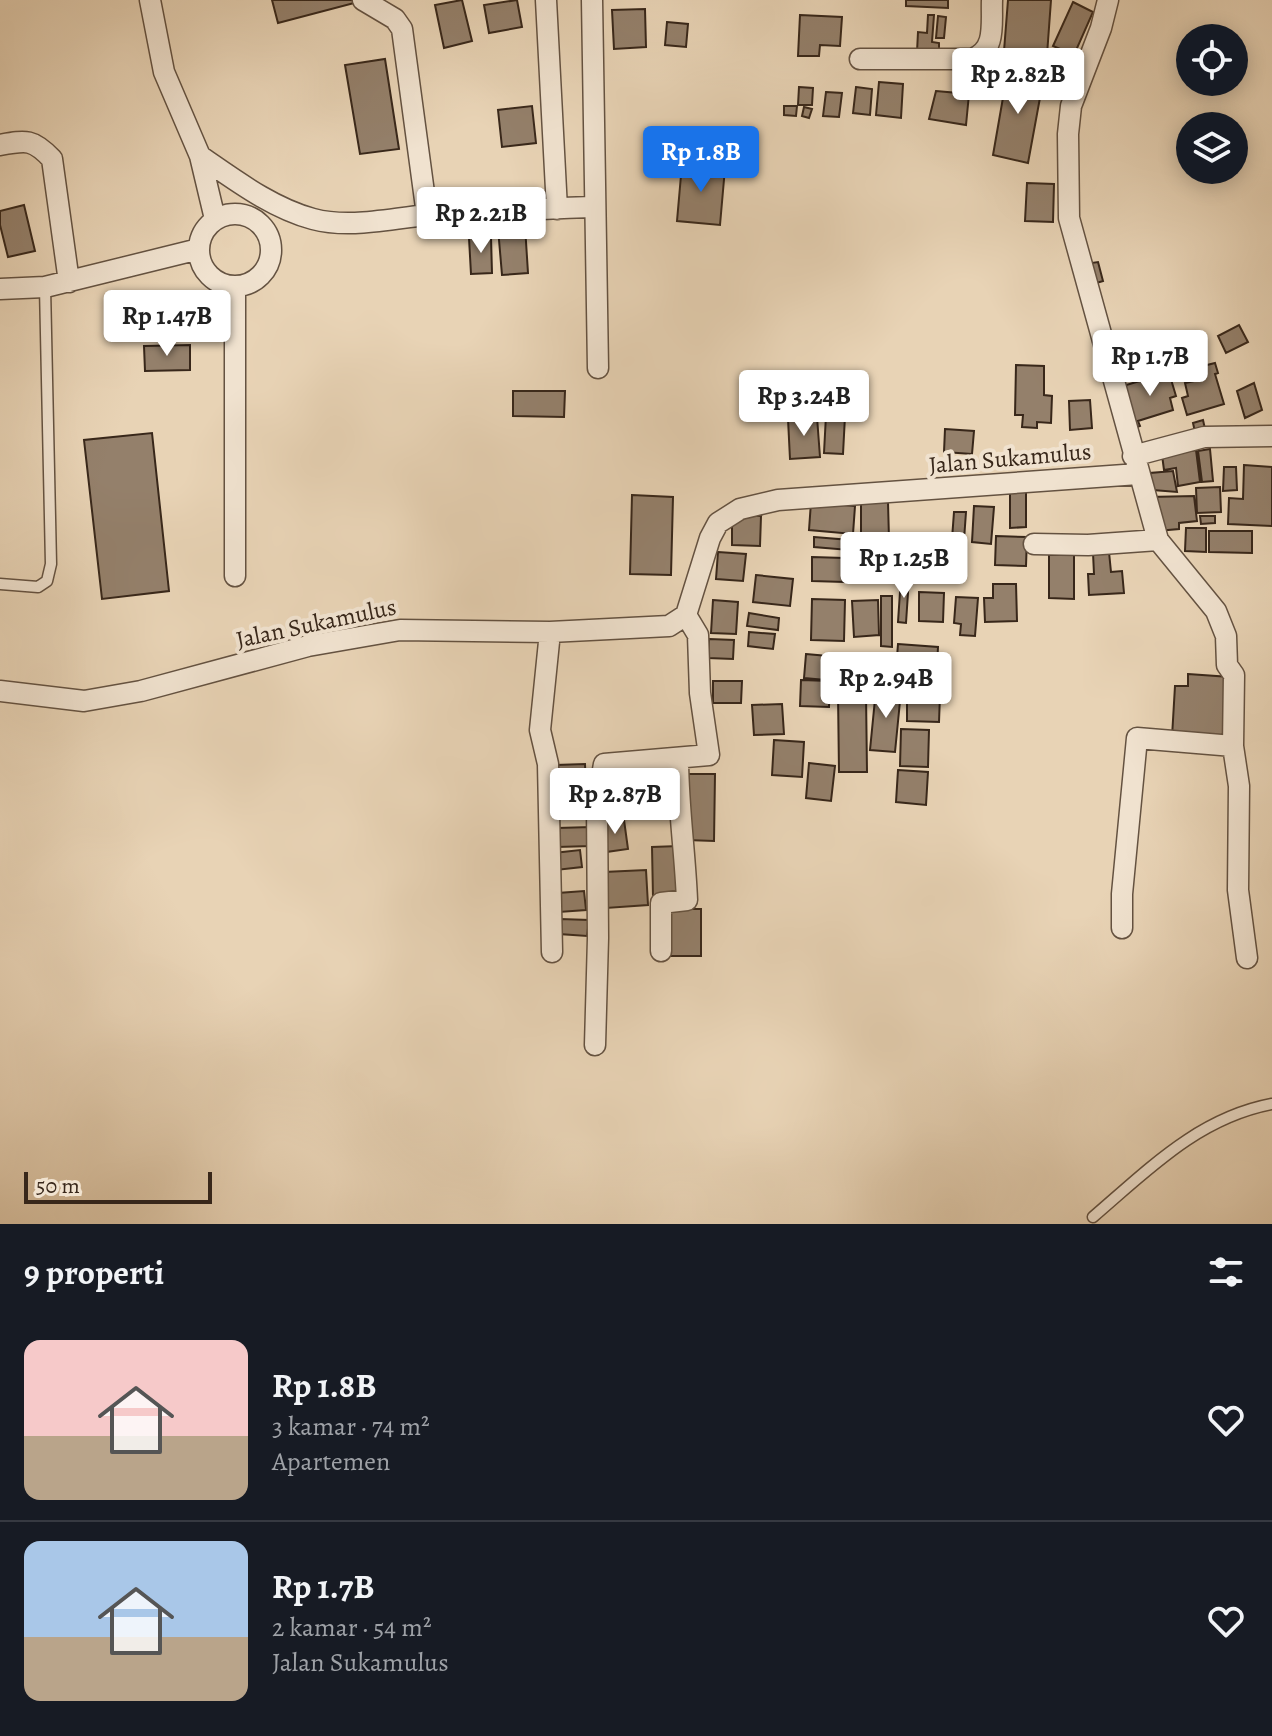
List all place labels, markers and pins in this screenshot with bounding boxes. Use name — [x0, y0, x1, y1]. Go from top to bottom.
pin: Rp 2.82B — [935, 48, 1101, 116]
pin: Rp 1.8B — [627, 126, 775, 194]
pin: Rp 2.21B — [398, 187, 564, 255]
pin: Rp 1.47B — [84, 290, 250, 358]
pin: Rp 1.7B — [1076, 330, 1224, 398]
pin: Rp 3.24B — [721, 370, 887, 438]
pin: Rp 1.25B — [821, 532, 987, 600]
pin: Rp 2.94B — [803, 652, 969, 720]
pin: Rp 2.87B — [532, 768, 698, 836]

